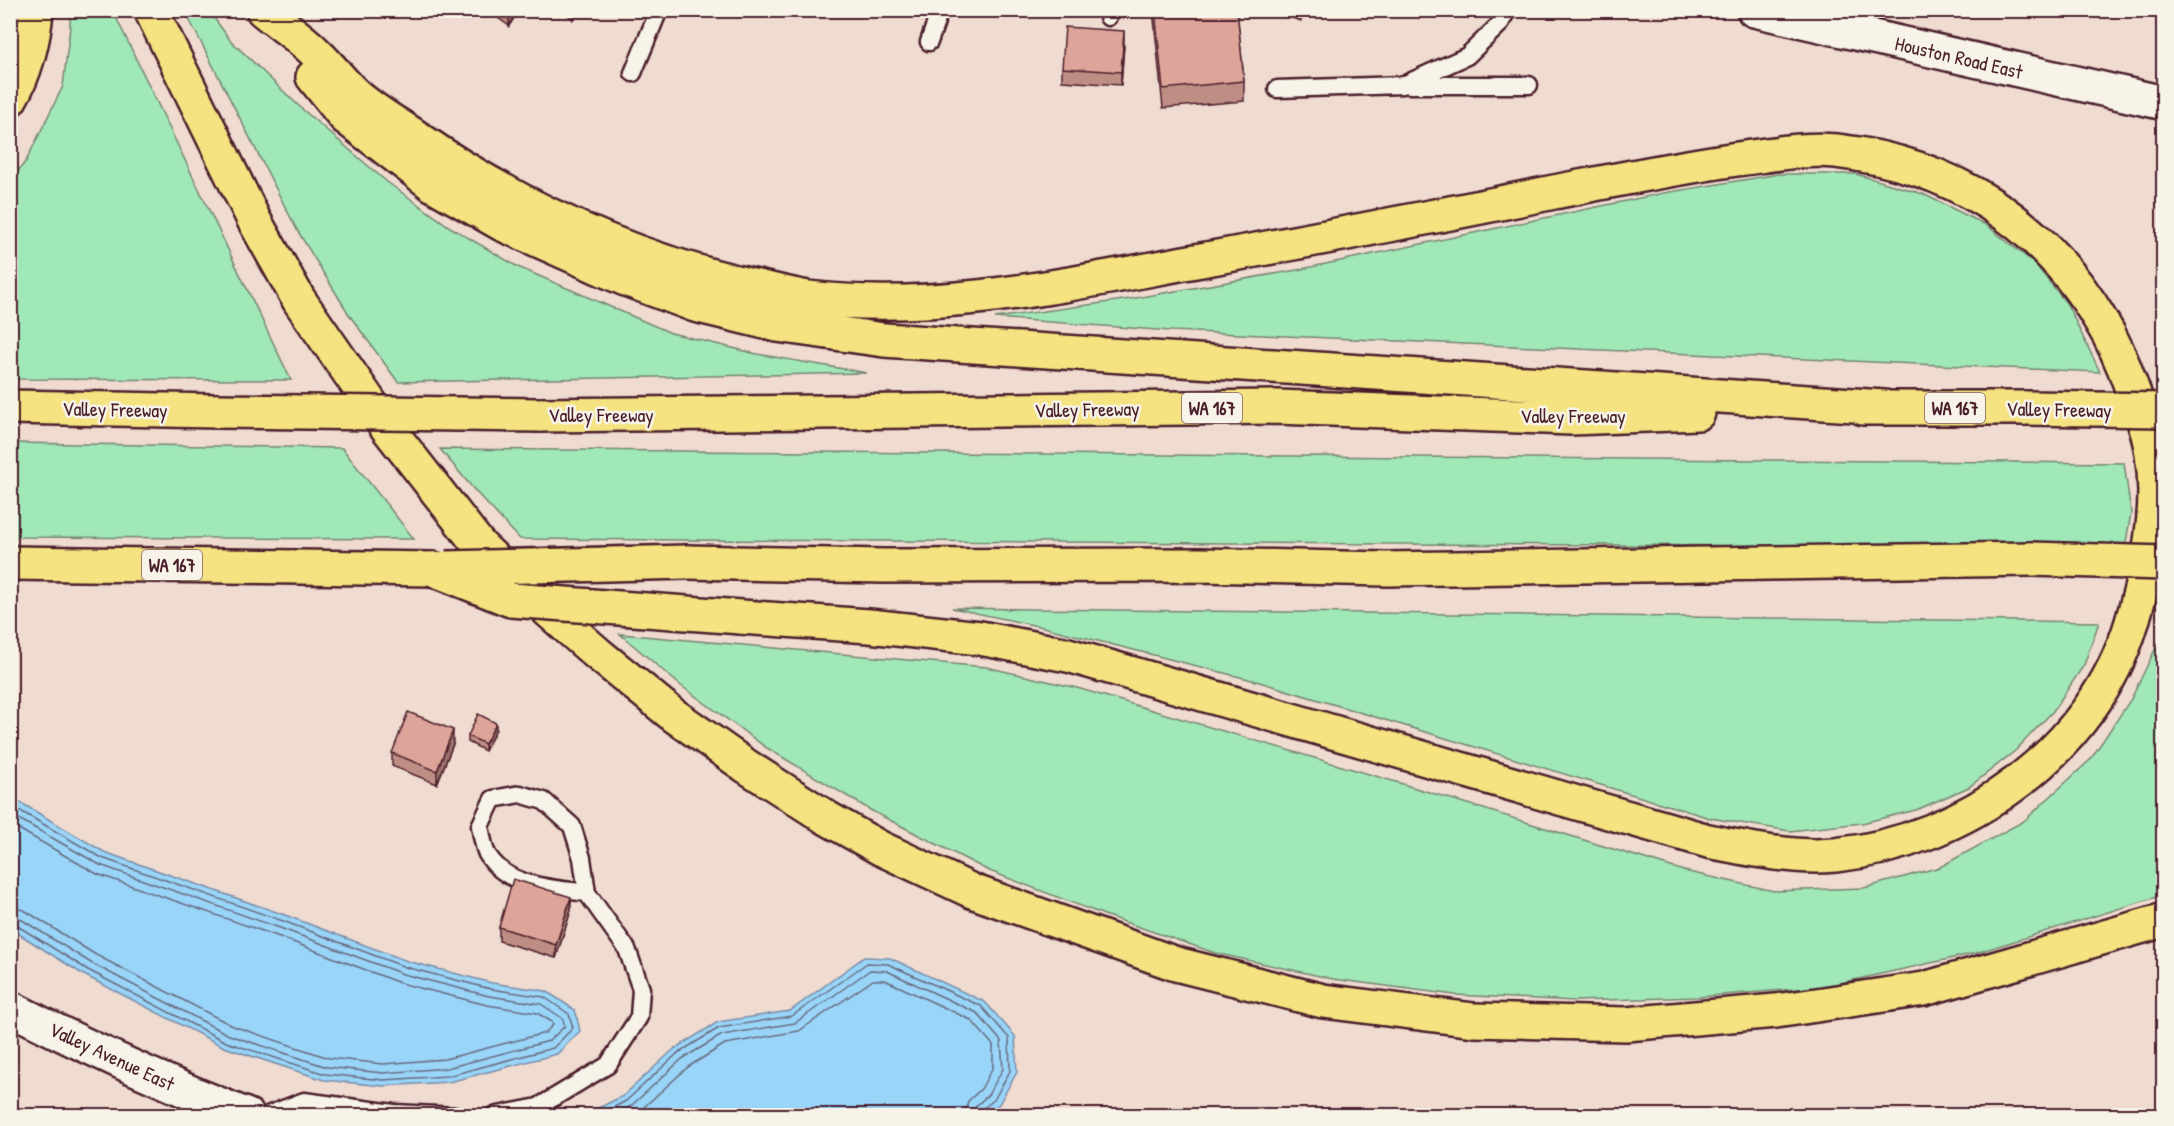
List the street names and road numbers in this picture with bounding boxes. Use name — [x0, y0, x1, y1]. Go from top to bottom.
street label: Houston Road East — [1892, 29, 2027, 85]
road number: WA 167 — [1182, 393, 1242, 423]
road number: WA 167 — [1925, 393, 1985, 423]
street label: Valley Freeway — [62, 395, 168, 423]
street label: Valley Freeway — [1034, 395, 1140, 423]
street label: Valley Freeway — [2006, 395, 2112, 423]
street label: Valley Freeway — [548, 401, 654, 428]
street label: Valley Freeway — [1520, 402, 1626, 429]
road number: WA 167 — [142, 550, 202, 580]
street label: Valley Avenue East — [45, 1015, 180, 1097]

